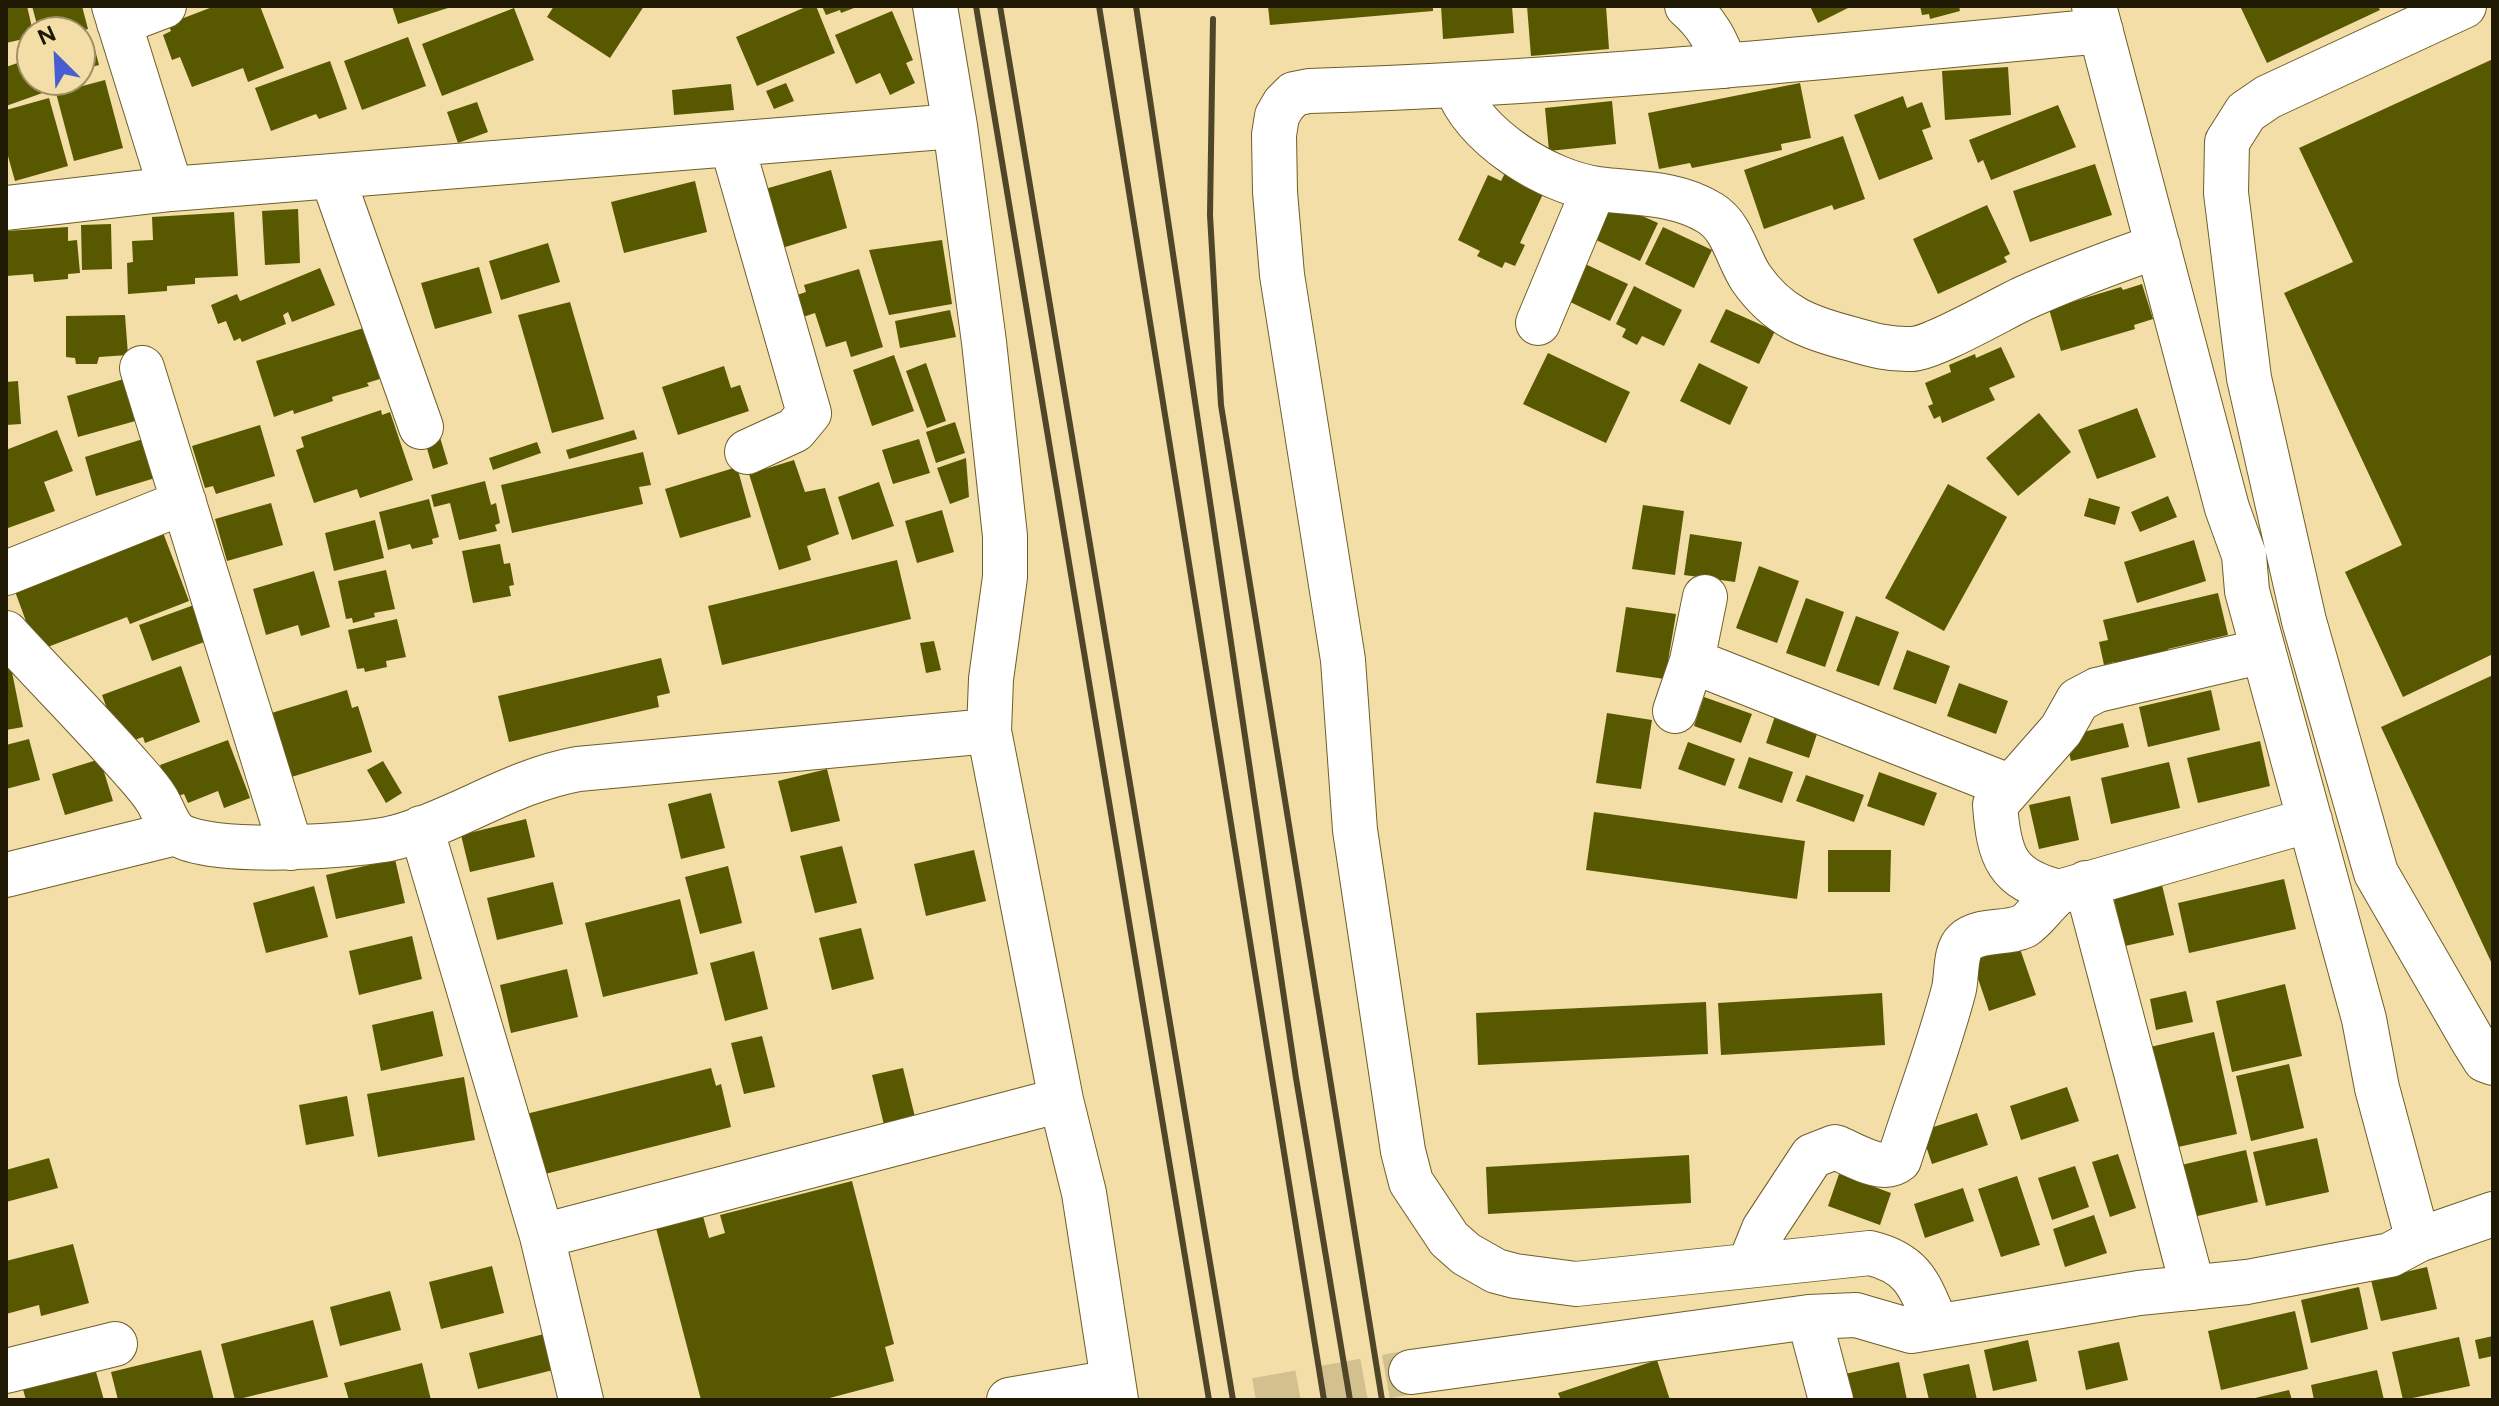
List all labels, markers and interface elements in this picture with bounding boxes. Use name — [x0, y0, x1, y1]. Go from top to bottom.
north arrow — [16, 16, 96, 96]
text: N — [34, 20, 60, 51]

